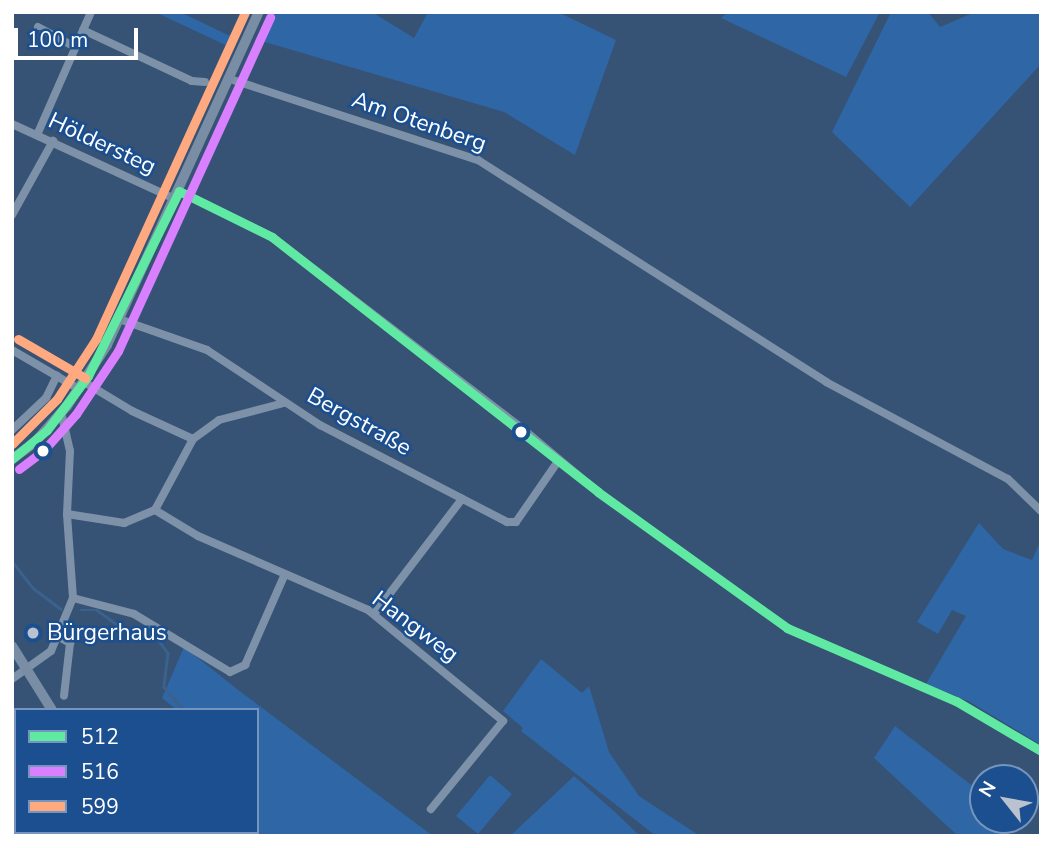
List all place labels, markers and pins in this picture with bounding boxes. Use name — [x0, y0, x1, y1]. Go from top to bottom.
unlabelled marker — [514, 425, 528, 439]
unlabelled marker — [36, 444, 50, 458]
place label: Bürgerhaus — [47, 619, 167, 647]
marker: Bürgerhaus — [25, 625, 41, 641]

